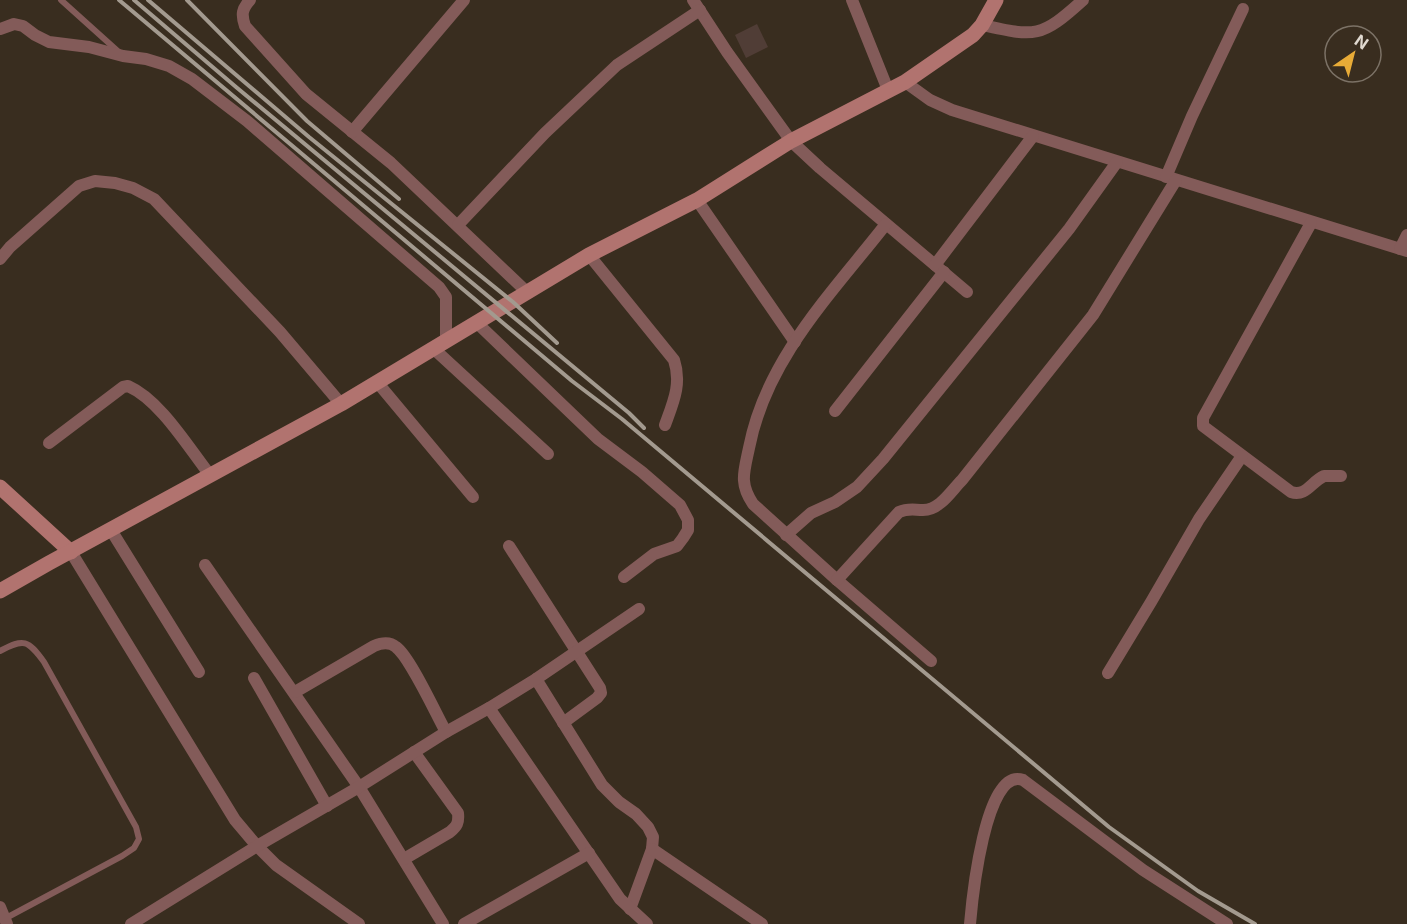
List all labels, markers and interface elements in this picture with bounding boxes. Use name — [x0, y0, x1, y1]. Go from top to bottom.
north arrow — [1323, 24, 1383, 84]
text: N — [1351, 30, 1372, 53]

